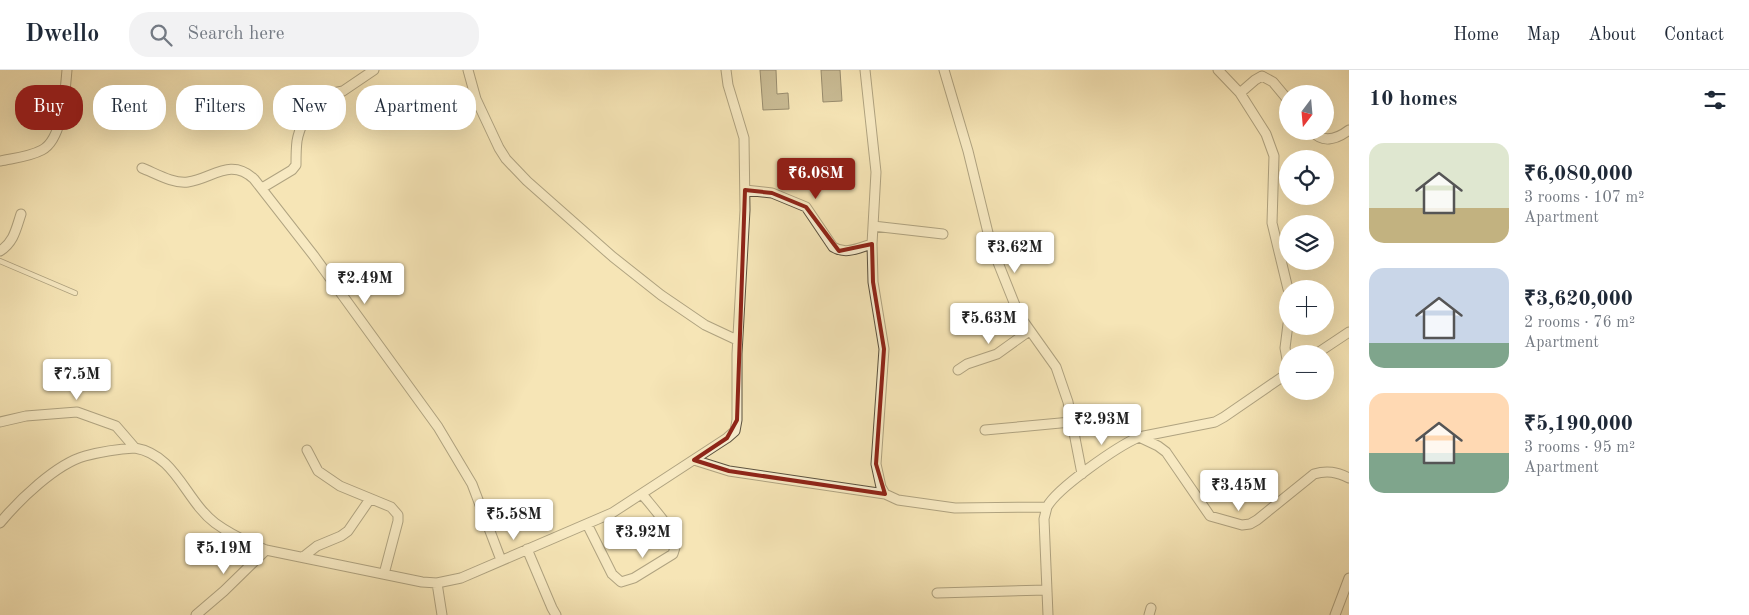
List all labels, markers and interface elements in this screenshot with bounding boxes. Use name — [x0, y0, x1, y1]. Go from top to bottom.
search box — [129, 12, 479, 57]
icon: search — [147, 21, 175, 49]
text: Dwello — [25, 23, 99, 47]
text: Search here — [187, 25, 285, 44]
text: Home — [1453, 26, 1499, 44]
text: Map — [1527, 26, 1560, 44]
text: About — [1588, 26, 1636, 44]
text: Contact — [1664, 26, 1724, 44]
chip: Buy — [15, 85, 83, 130]
chip: Rent — [93, 85, 166, 130]
chip: Filters — [176, 85, 263, 130]
chip: New — [273, 85, 346, 130]
chip: Apartment — [356, 85, 476, 130]
north arrow — [1279, 85, 1334, 140]
map controls — [1279, 85, 1334, 400]
icon: filters — [1701, 86, 1729, 114]
text: 10 homes — [1369, 89, 1457, 110]
button: locate — [1279, 150, 1334, 205]
pin: ₹6.08M — [775, 158, 857, 200]
icon: home — [1409, 163, 1469, 223]
text: ₹6,080,000 — [1524, 164, 1633, 185]
text: ₹6.08M — [788, 166, 844, 182]
text: 3 rooms · 107 m² — [1524, 190, 1644, 206]
text: Apartment — [1524, 210, 1599, 226]
button: layers — [1279, 215, 1334, 270]
pin: ₹3.62M — [974, 232, 1056, 274]
text: ₹3.62M — [987, 240, 1043, 256]
pin: ₹2.49M — [324, 262, 406, 305]
text: ₹2.49M — [337, 271, 393, 287]
button: + — [1279, 280, 1334, 335]
icon: home — [1409, 288, 1469, 348]
text: ₹3,620,000 — [1524, 289, 1633, 310]
pin: ₹5.63M — [948, 302, 1030, 345]
text: ₹5.63M — [961, 311, 1017, 327]
text: 2 rooms · 76 m² — [1524, 315, 1635, 331]
text: Apartment — [1524, 335, 1599, 351]
button: − — [1279, 345, 1334, 400]
pin: ₹7.5M — [42, 358, 112, 401]
text: ₹7.5M — [54, 367, 100, 383]
pin: ₹2.93M — [1061, 404, 1143, 446]
text: ₹2.93M — [1074, 412, 1130, 428]
icon: home — [1409, 413, 1469, 473]
text: ₹5,190,000 — [1524, 414, 1633, 435]
text: 3 rooms · 95 m² — [1524, 440, 1635, 456]
text: Apartment — [1524, 460, 1599, 476]
pin: ₹3.45M — [1198, 470, 1280, 512]
text: ₹3.45M — [1211, 478, 1267, 494]
pin: ₹5.58M — [473, 498, 555, 541]
text: ₹5.58M — [486, 507, 542, 523]
pin: ₹3.92M — [602, 516, 684, 559]
text: ₹3.92M — [615, 525, 671, 541]
pin: ₹5.19M — [183, 532, 265, 575]
text: ₹5.19M — [196, 541, 252, 557]

